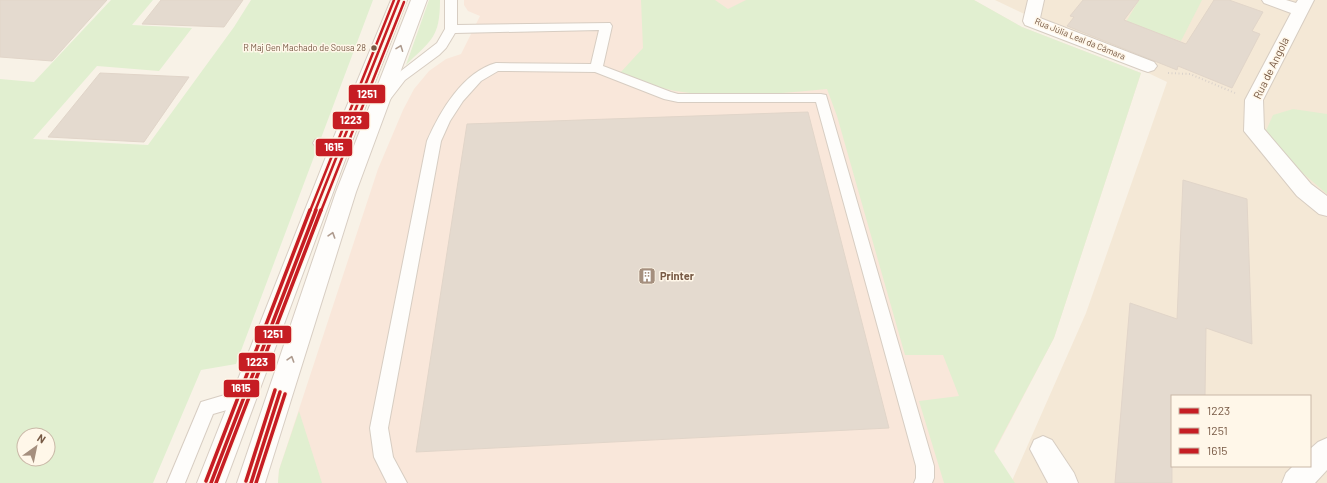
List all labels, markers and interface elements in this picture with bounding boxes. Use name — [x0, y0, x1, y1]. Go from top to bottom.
street label: Rua Júlia Leal da Câmara — [1033, 15, 1127, 62]
street label: Rua de Angola — [1250, 35, 1291, 101]
place label: R Maj Gen Machado de Sousa 28 — [243, 42, 366, 53]
marker: R Maj Gen Machado de Sousa 28 — [369, 43, 379, 53]
one-way arrow — [396, 44, 404, 51]
line badge: 1251 — [348, 84, 386, 104]
text: 1251 — [357, 87, 377, 100]
line badge: 1223 — [332, 111, 370, 130]
text: 1223 — [340, 113, 362, 126]
line badge: 1615 — [315, 138, 353, 157]
text: 1615 — [324, 140, 344, 153]
one-way arrow — [327, 232, 335, 239]
building icon: Printer — [637, 266, 657, 286]
place label: Printer — [660, 269, 695, 282]
line badge: 1251 — [254, 325, 292, 344]
text: 1251 — [263, 327, 283, 340]
line badge: 1223 — [238, 352, 276, 372]
text: 1223 — [246, 355, 268, 368]
one-way arrow — [286, 356, 295, 363]
line badge: 1615 — [223, 379, 260, 398]
text: 1615 — [231, 381, 251, 394]
legend — [1171, 395, 1311, 467]
text: 1223 — [1207, 403, 1230, 417]
text: 1251 — [1207, 423, 1228, 437]
north arrow — [16, 427, 56, 467]
text: N — [35, 431, 48, 446]
text: 1615 — [1207, 443, 1228, 457]

